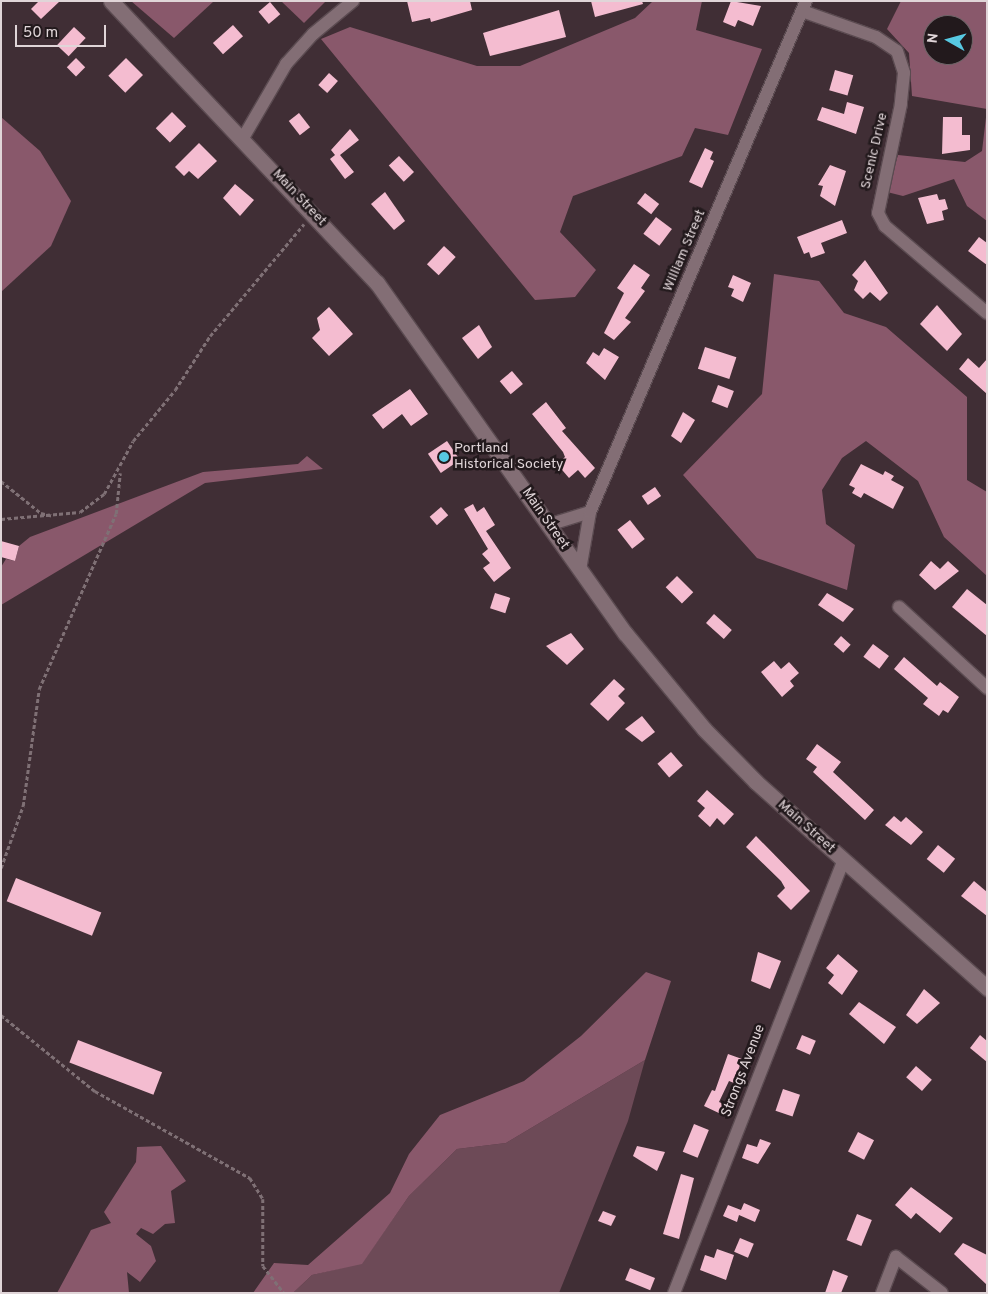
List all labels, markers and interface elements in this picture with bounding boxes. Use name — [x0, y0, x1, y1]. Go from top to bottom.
scale bar — [18, 15, 109, 47]
north arrow — [923, 15, 973, 65]
text: 50 m — [23, 24, 58, 43]
text: N — [925, 32, 943, 44]
street label: Scenic Drive — [858, 111, 892, 191]
street label: Main Street — [268, 166, 330, 230]
street label: William Street — [660, 207, 710, 295]
place label: Portland Historical Society — [454, 441, 563, 474]
marker: Portland Historical Society — [438, 451, 450, 463]
street label: Main Street — [518, 485, 572, 553]
street label: Main Street — [774, 797, 838, 857]
street label: Strongs Avenue — [719, 1022, 769, 1120]

